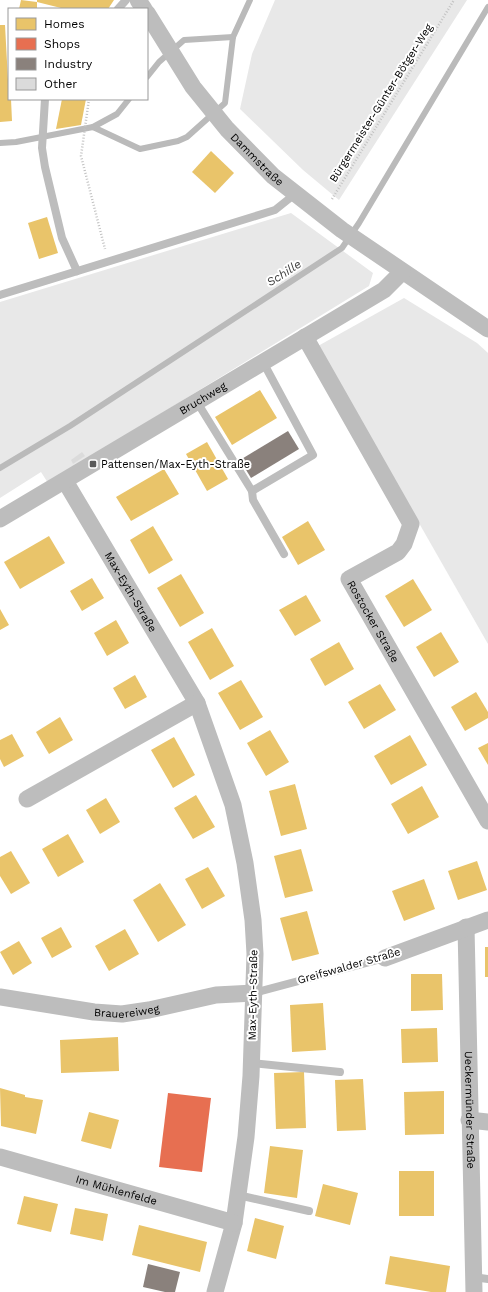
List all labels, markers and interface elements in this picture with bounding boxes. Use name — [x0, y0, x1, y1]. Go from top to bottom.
legend — [8, 8, 148, 100]
text: Homes — [44, 17, 85, 31]
street label: Bürgermeister-Günter-Bötger-Weg — [327, 21, 435, 185]
text: Shops — [44, 37, 80, 51]
text: Industry — [44, 57, 93, 71]
text: Other — [44, 77, 77, 91]
street label: Dammstraße — [228, 130, 286, 188]
water label: Schille — [264, 257, 304, 289]
street label: Bruchweg — [177, 379, 229, 417]
place label: Pattensen/Max-Eyth-Straße — [101, 458, 250, 471]
marker: Pattensen/Max-Eyth-Straße — [88, 459, 98, 469]
street label: Max-Eyth-Straße — [102, 549, 160, 634]
street label: Rostocker Straße — [345, 578, 402, 665]
street label: Greifswalder Straße — [296, 945, 402, 987]
street label: Max-Eyth-Straße — [246, 949, 260, 1041]
street label: Brauereiweg — [93, 1001, 161, 1021]
street label: Ueckermünder Straße — [462, 1051, 478, 1169]
street label: Im Mühlenfelde — [74, 1172, 159, 1208]

